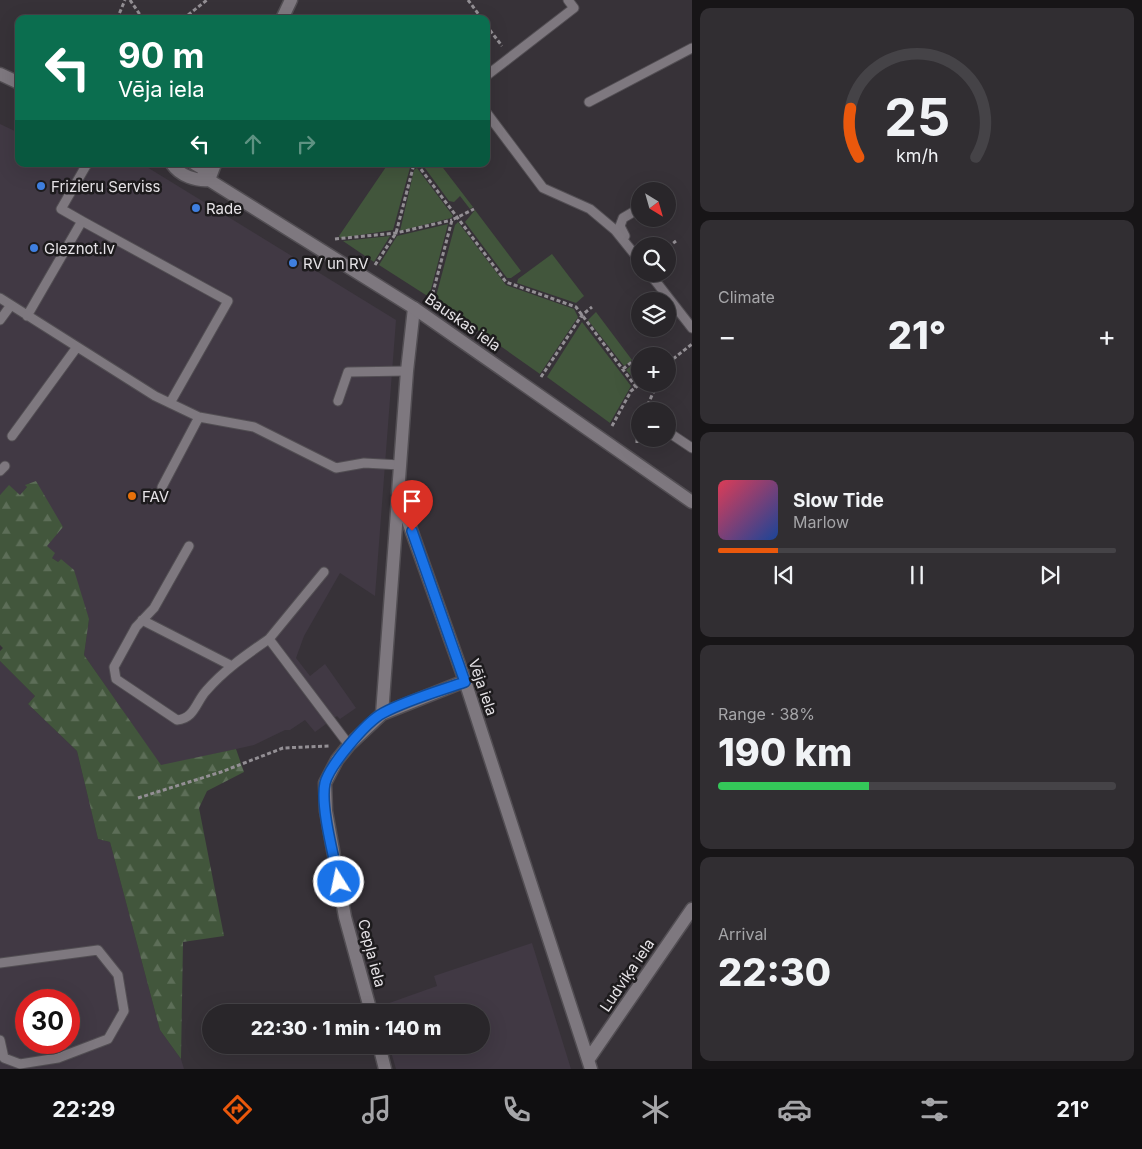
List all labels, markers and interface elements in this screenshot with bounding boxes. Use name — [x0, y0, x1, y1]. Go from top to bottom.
text: 90 m — [118, 34, 205, 76]
icon: left — [35, 35, 100, 100]
text: Vēja iela — [118, 76, 205, 102]
text: 25 — [884, 86, 950, 149]
icon: left — [186, 130, 214, 158]
icon: ahead — [239, 130, 267, 158]
icon: right — [292, 130, 320, 158]
text: km/h — [896, 145, 938, 166]
place label: Frizieru Serviss — [51, 177, 161, 196]
marker: Frizieru Serviss — [35, 180, 47, 192]
north arrow — [631, 182, 676, 228]
map controls — [631, 182, 676, 447]
place label: Rade — [206, 199, 242, 218]
marker: Rade — [190, 202, 202, 214]
button: search — [631, 237, 676, 282]
place label: Gleznot.lv — [44, 239, 115, 258]
marker: Gleznot.lv — [28, 242, 40, 254]
place label: RV un RV — [303, 254, 369, 273]
marker: RV un RV — [287, 257, 299, 269]
text: Climate — [718, 287, 775, 307]
street label: Bauskas iela — [421, 289, 505, 355]
button: layers — [631, 292, 676, 337]
text: 21° — [888, 312, 946, 358]
text: − — [718, 319, 737, 353]
text: + — [1097, 319, 1116, 353]
button: + — [631, 347, 676, 392]
button: − — [631, 402, 676, 447]
pin — [391, 480, 433, 531]
place label: FAV — [142, 487, 169, 506]
icon: arrive — [398, 487, 426, 515]
text: Slow Tide — [793, 489, 884, 512]
marker: FAV — [126, 490, 138, 502]
text: Marlow — [793, 512, 849, 532]
icon: previous — [770, 561, 798, 589]
icon: pause — [903, 561, 931, 589]
icon: next — [1036, 561, 1064, 589]
street label: Vēja iela — [464, 656, 502, 718]
text: Range · 38% — [718, 704, 815, 724]
text: 190 km — [718, 729, 852, 775]
position arrow — [312, 855, 364, 907]
street label: Cepļa iela — [354, 917, 390, 989]
text: Arrival — [718, 924, 767, 944]
street label: Ludviķa iela — [596, 935, 658, 1015]
text: 22:30 — [718, 949, 831, 995]
speed limit sign: 30 — [15, 989, 80, 1054]
text: 22:30 · 1 min · 140 m — [251, 1017, 441, 1040]
icon: directions — [220, 1092, 255, 1127]
icon: music — [359, 1092, 394, 1127]
icon: phone — [499, 1092, 534, 1127]
icon: climate — [638, 1092, 673, 1127]
icon: car — [777, 1092, 812, 1127]
icon: filters — [917, 1092, 952, 1127]
text: 22:29 — [52, 1096, 115, 1122]
text: 21° — [1056, 1096, 1090, 1122]

